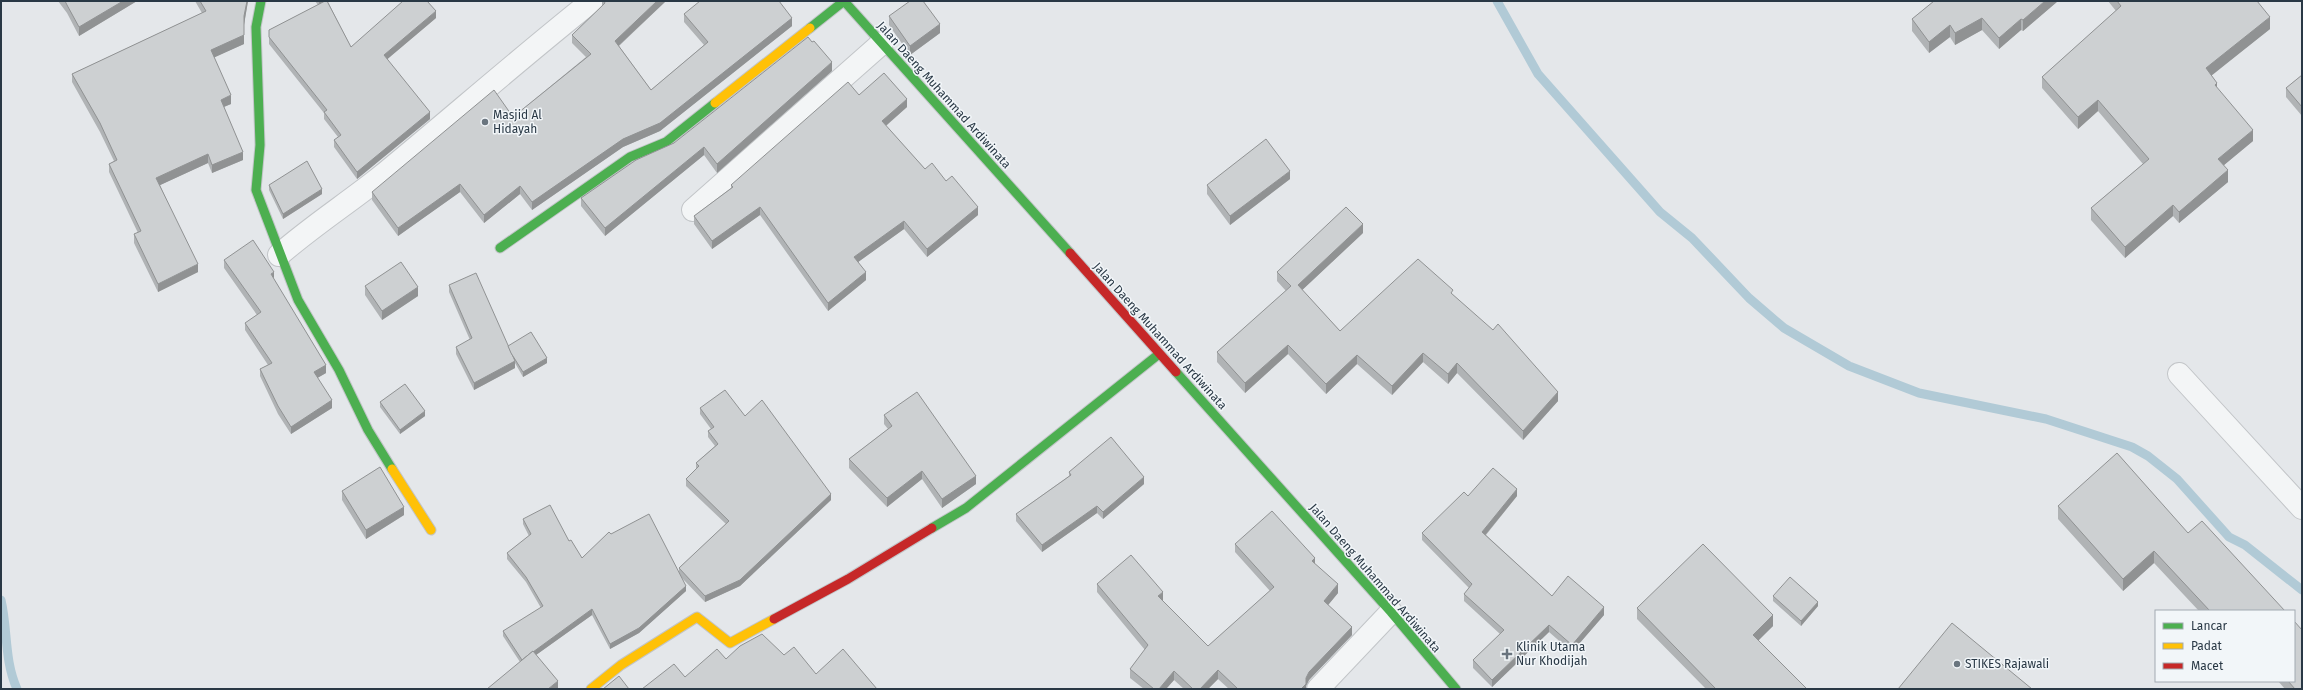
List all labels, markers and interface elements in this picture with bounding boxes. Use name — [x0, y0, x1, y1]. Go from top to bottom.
street label: Jalan Daeng Muhammad Ardiwinata — [874, 19, 1014, 171]
place label: Masjid Al Hidayah — [493, 108, 542, 136]
marker: Masjid Al Hidayah — [480, 117, 490, 127]
street label: Jalan Daeng Muhammad Ardiwinata — [1090, 260, 1230, 412]
street label: Jalan Daeng Muhammad Ardiwinata — [1306, 501, 1444, 655]
legend — [2155, 610, 2295, 682]
text: Lancar — [2191, 619, 2228, 633]
text: Padat — [2191, 639, 2223, 653]
place label: Klinik Utama Nur Khodijah — [1516, 640, 1588, 668]
marker: Klinik Utama Nur Khodijah — [1501, 648, 1513, 660]
place label: STIKES Rajawali — [1965, 657, 2049, 671]
marker: STIKES Rajawali — [1952, 659, 1962, 669]
text: Macet — [2191, 659, 2224, 673]

